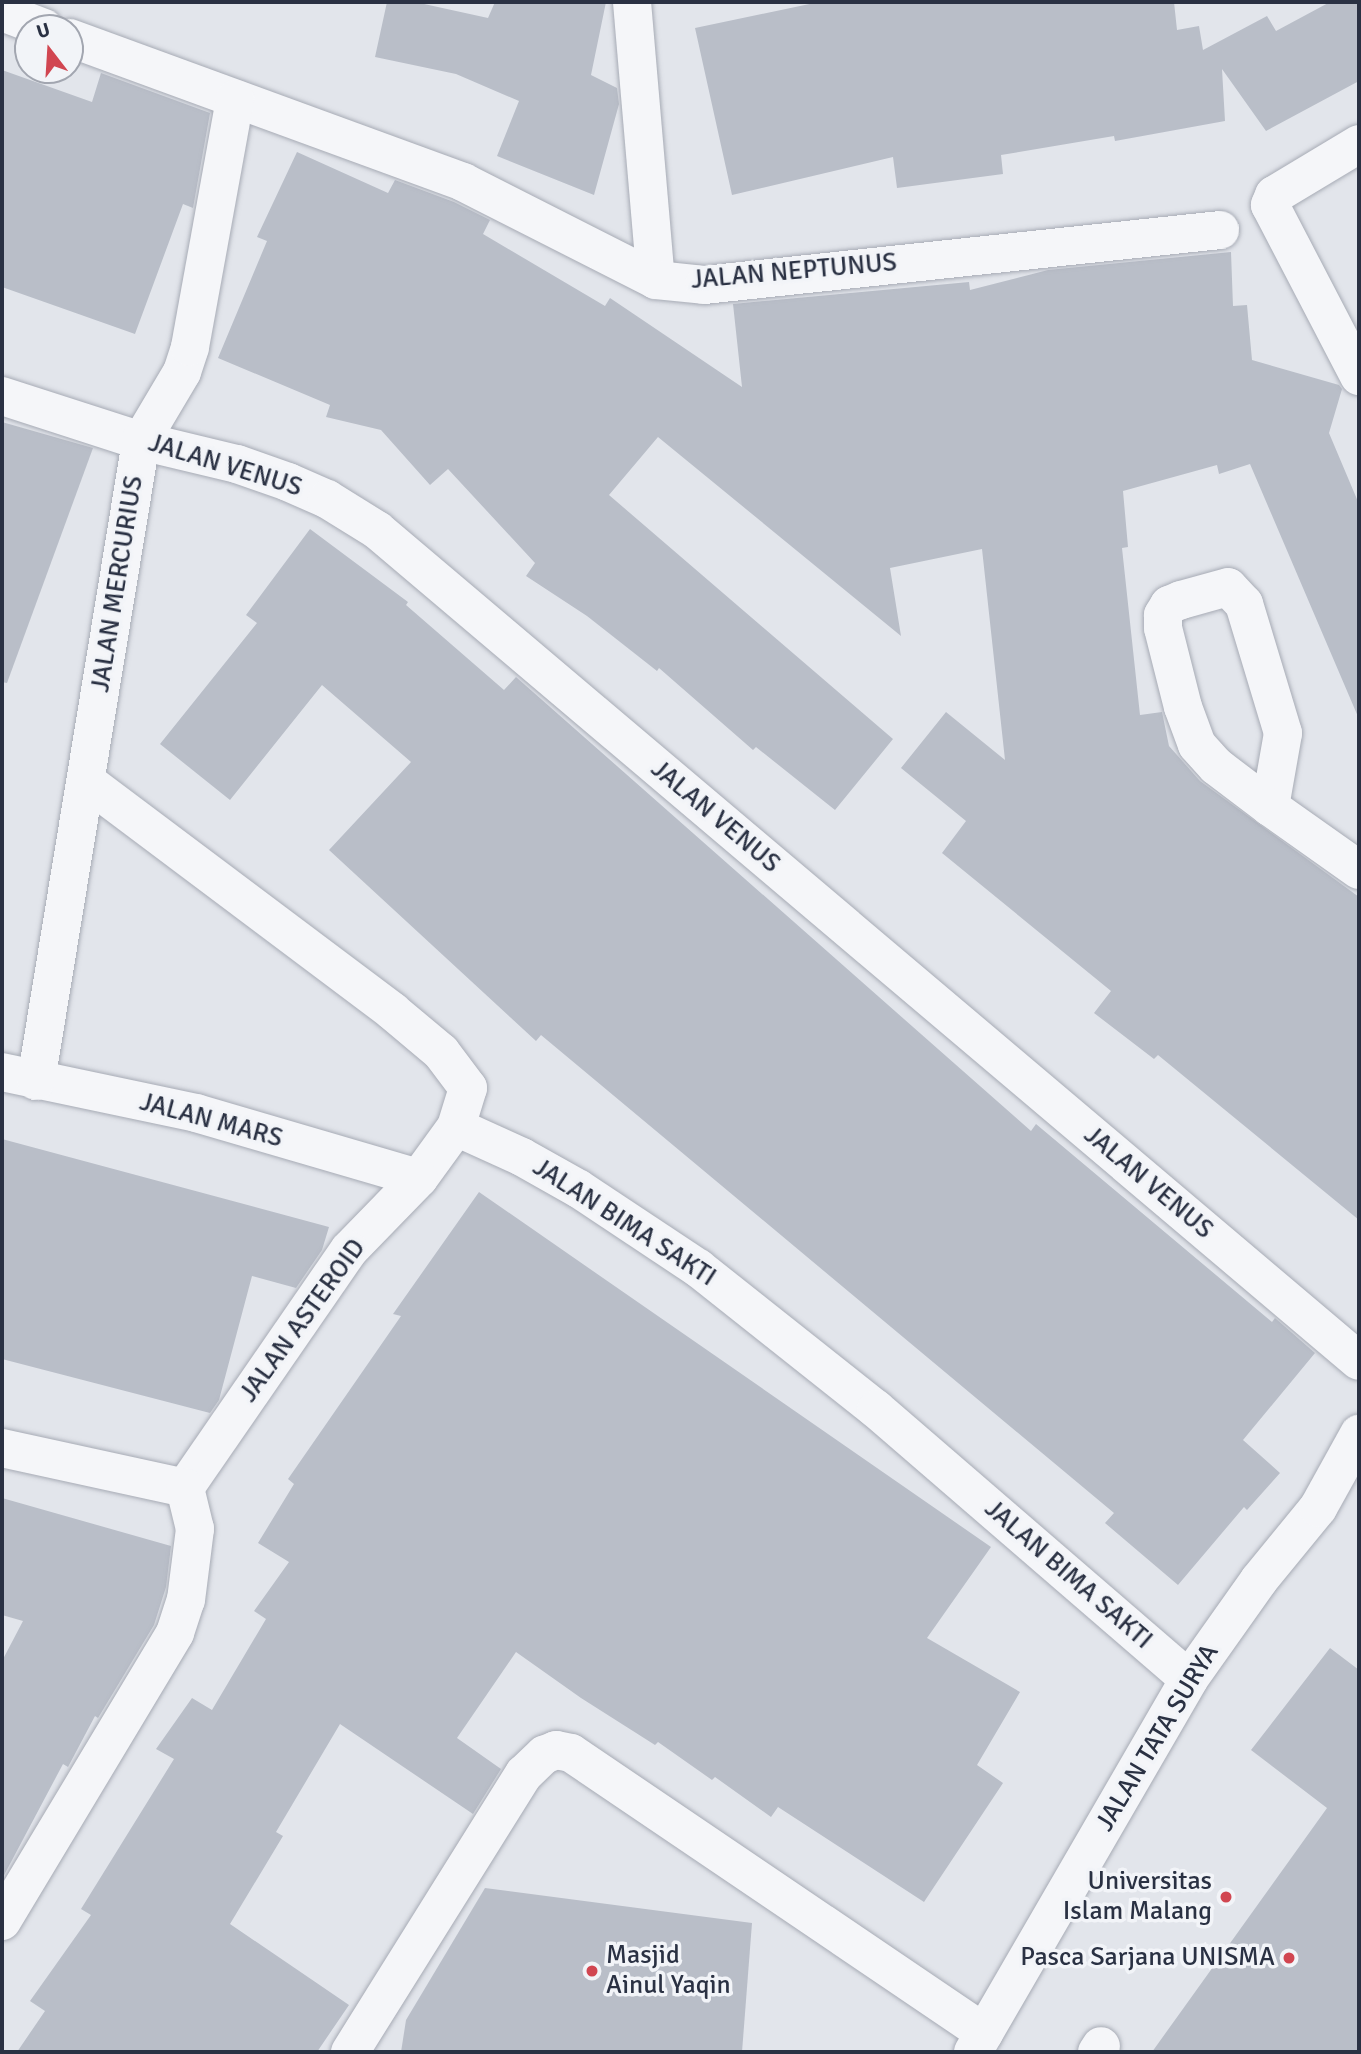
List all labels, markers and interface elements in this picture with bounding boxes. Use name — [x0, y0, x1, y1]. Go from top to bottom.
north arrow — [14, 14, 84, 84]
text: U — [34, 17, 53, 44]
street label: JALAN NEPTUNUS — [690, 247, 898, 297]
street label: JALAN VENUS — [144, 428, 306, 504]
street label: JALAN MERCURIUS — [85, 474, 151, 694]
street label: JALAN VENUS — [644, 754, 786, 880]
street label: JALAN MARS — [136, 1087, 286, 1155]
street label: JALAN VENUS — [1077, 1120, 1219, 1246]
street label: JALAN BIMA SAKTI — [527, 1152, 721, 1294]
street label: JALAN ASTEROID — [233, 1234, 373, 1408]
street label: JALAN BIMA SAKTI — [978, 1494, 1158, 1656]
street label: JALAN TATA SURYA — [1090, 1639, 1226, 1837]
place label: Universitas Islam Malang — [1063, 1866, 1212, 1927]
marker: Universitas Islam Malang — [1218, 1889, 1234, 1905]
place label: Masjid Ainul Yaqin — [606, 1940, 731, 2002]
place label: Pasca Sarjana UNISMA — [1020, 1942, 1275, 1974]
marker: Pasca Sarjana UNISMA — [1281, 1950, 1297, 1966]
marker: Masjid Ainul Yaqin — [584, 1963, 600, 1979]

